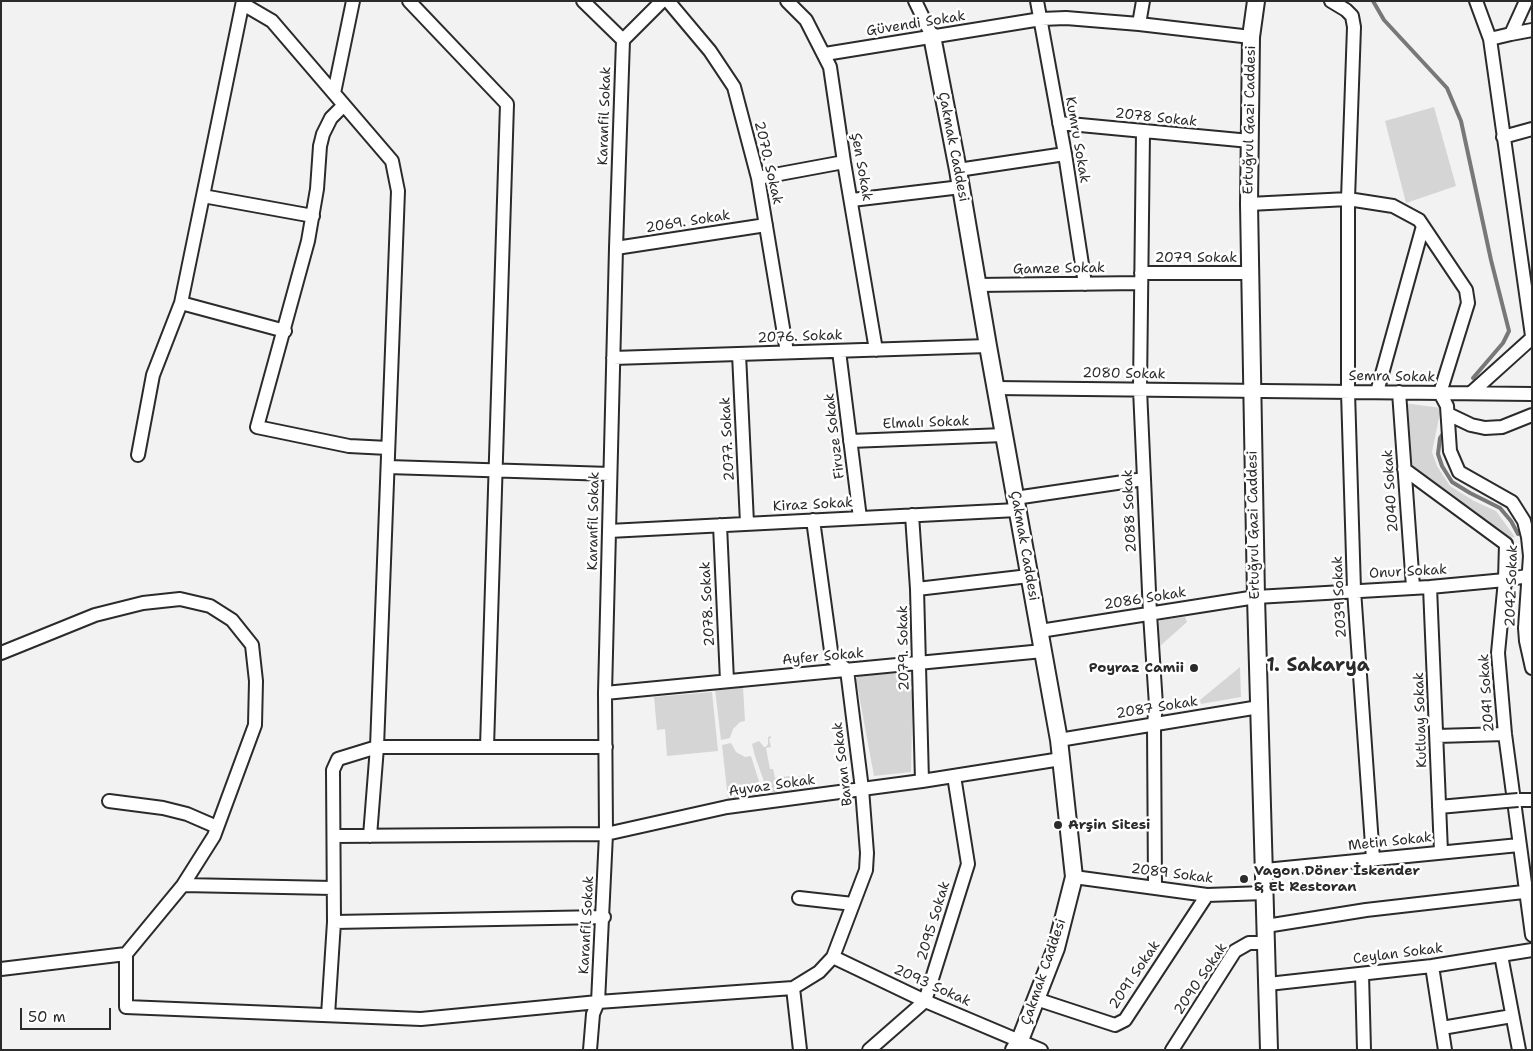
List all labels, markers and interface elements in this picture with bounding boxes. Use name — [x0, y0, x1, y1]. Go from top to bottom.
street label: Güvendi Sokak — [865, 8, 967, 40]
street label: Ertuğrul Gazi Caddesi — [1240, 45, 1260, 195]
street label: Karanfil Sokak — [595, 66, 615, 166]
street label: Çakmak Caddesi — [934, 91, 972, 203]
street label: Kumru Sokak — [1061, 95, 1093, 185]
street label: 2078 Sokak — [1114, 105, 1198, 131]
street label: 2070. Sokak — [750, 120, 786, 206]
street label: Şen Sokak — [847, 132, 875, 202]
street label: 2069. Sokak — [644, 207, 732, 237]
street label: 2079 Sokak — [1155, 250, 1237, 266]
street label: Gamze Sokak — [1013, 260, 1105, 278]
street label: 2076. Sokak — [757, 327, 843, 347]
street label: 2080 Sokak — [1082, 365, 1166, 383]
street label: Semra Sokak — [1349, 368, 1435, 386]
street label: Firuze Sokak — [821, 392, 849, 480]
street label: 2077. Sokak — [717, 396, 739, 482]
street label: Elmalı Sokak — [882, 413, 970, 433]
street label: 2040 Sokak — [1380, 449, 1402, 533]
street label: Ertuğrul Gazi Caddesi — [1244, 450, 1264, 600]
street label: 2088 Sokak — [1119, 469, 1141, 553]
street label: Karanfil Sokak — [585, 471, 603, 571]
street label: Çakmak Caddesi — [1006, 490, 1042, 602]
street label: Kiraz Sokak — [772, 495, 854, 515]
street label: 2042 Sokak — [1502, 545, 1522, 627]
street label: 2039 Sokak — [1329, 555, 1351, 639]
street label: 2078. Sokak — [697, 561, 719, 647]
street label: Onur Sokak — [1369, 562, 1447, 582]
street label: 2086 Sokak — [1103, 584, 1187, 614]
street label: 2079. Sokak — [895, 605, 913, 691]
street label: Ayfer Sokak — [781, 645, 865, 669]
street label: 2041 Sokak — [1476, 653, 1498, 733]
district label: 1. Sakarya — [1266, 655, 1370, 677]
place label: Poyraz Camii — [1089, 660, 1184, 676]
marker: Poyraz Camii — [1188, 662, 1200, 674]
street label: Kutluay Sokak — [1411, 672, 1431, 768]
street label: 2087 Sokak — [1115, 693, 1199, 723]
street label: Baran Sokak — [830, 721, 856, 807]
street label: Ayvaz Sokak — [728, 772, 816, 800]
place label: Arşin Sitesi — [1068, 817, 1150, 833]
marker: Arşin Sitesi — [1052, 819, 1064, 831]
street label: Metin Sokak — [1347, 829, 1433, 855]
street label: 2089 Sokak — [1130, 861, 1214, 887]
place label: Vagon Döner İskender & Et Restoran — [1254, 863, 1420, 896]
marker: Vagon Döner İskender & Et Restoran — [1238, 873, 1250, 885]
street label: Karanfil Sokak — [576, 875, 598, 975]
street label: 2095 Sokak — [914, 879, 954, 963]
street label: Çakmak Caddesi — [1018, 917, 1070, 1027]
street label: 2091 Sokak — [1106, 938, 1164, 1012]
street label: 2090 Sokak — [1171, 940, 1231, 1018]
street label: Ceylan Sokak — [1352, 940, 1444, 968]
street label: 2093 Sokak — [891, 961, 973, 1011]
scale bar — [22, 998, 114, 1030]
text: 50 m — [28, 1007, 66, 1027]

